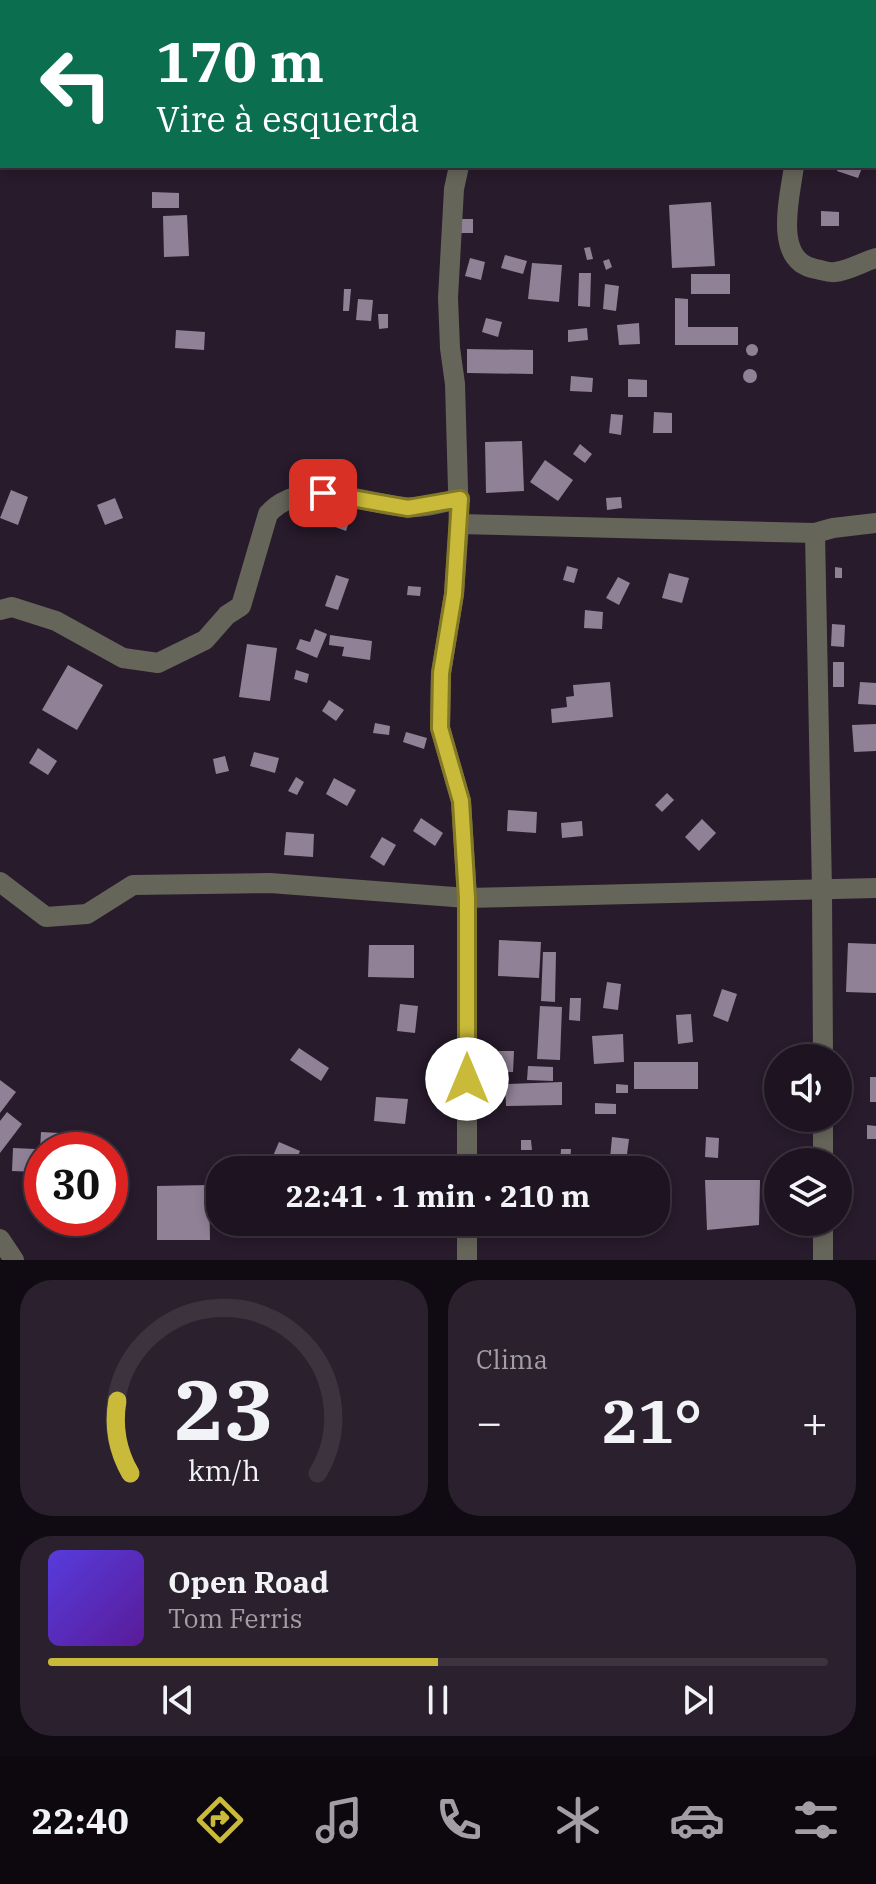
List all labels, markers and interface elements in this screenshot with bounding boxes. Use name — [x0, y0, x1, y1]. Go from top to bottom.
text: 170 m — [156, 25, 324, 97]
icon: left — [24, 32, 128, 136]
text: Vire à esquerda — [156, 95, 420, 142]
pin — [289, 459, 357, 527]
icon: arrive — [301, 471, 345, 515]
position arrow — [425, 1037, 509, 1121]
map controls — [764, 1044, 852, 1236]
button: sound — [764, 1044, 852, 1132]
speed limit sign: 30 — [24, 1132, 128, 1236]
button: layers — [764, 1148, 852, 1236]
text: 22:41 · 1 min · 210 m — [286, 1176, 590, 1215]
text: Clima — [476, 1342, 548, 1376]
text: 23 — [174, 1355, 274, 1463]
text: 21° — [602, 1381, 702, 1460]
text: − — [476, 1393, 502, 1450]
text: + — [802, 1393, 828, 1450]
text: km/h — [188, 1452, 260, 1489]
text: Open Road — [168, 1562, 329, 1601]
text: Tom Ferris — [168, 1601, 302, 1635]
icon: previous — [156, 1678, 200, 1722]
icon: pause — [416, 1678, 460, 1722]
icon: next — [676, 1678, 720, 1722]
icon: directions — [192, 1792, 248, 1848]
icon: music — [311, 1792, 367, 1848]
icon: phone — [431, 1792, 487, 1848]
icon: climate — [550, 1792, 606, 1848]
icon: car — [669, 1792, 725, 1848]
icon: filters — [788, 1792, 844, 1848]
text: 22:40 — [32, 1797, 129, 1844]

